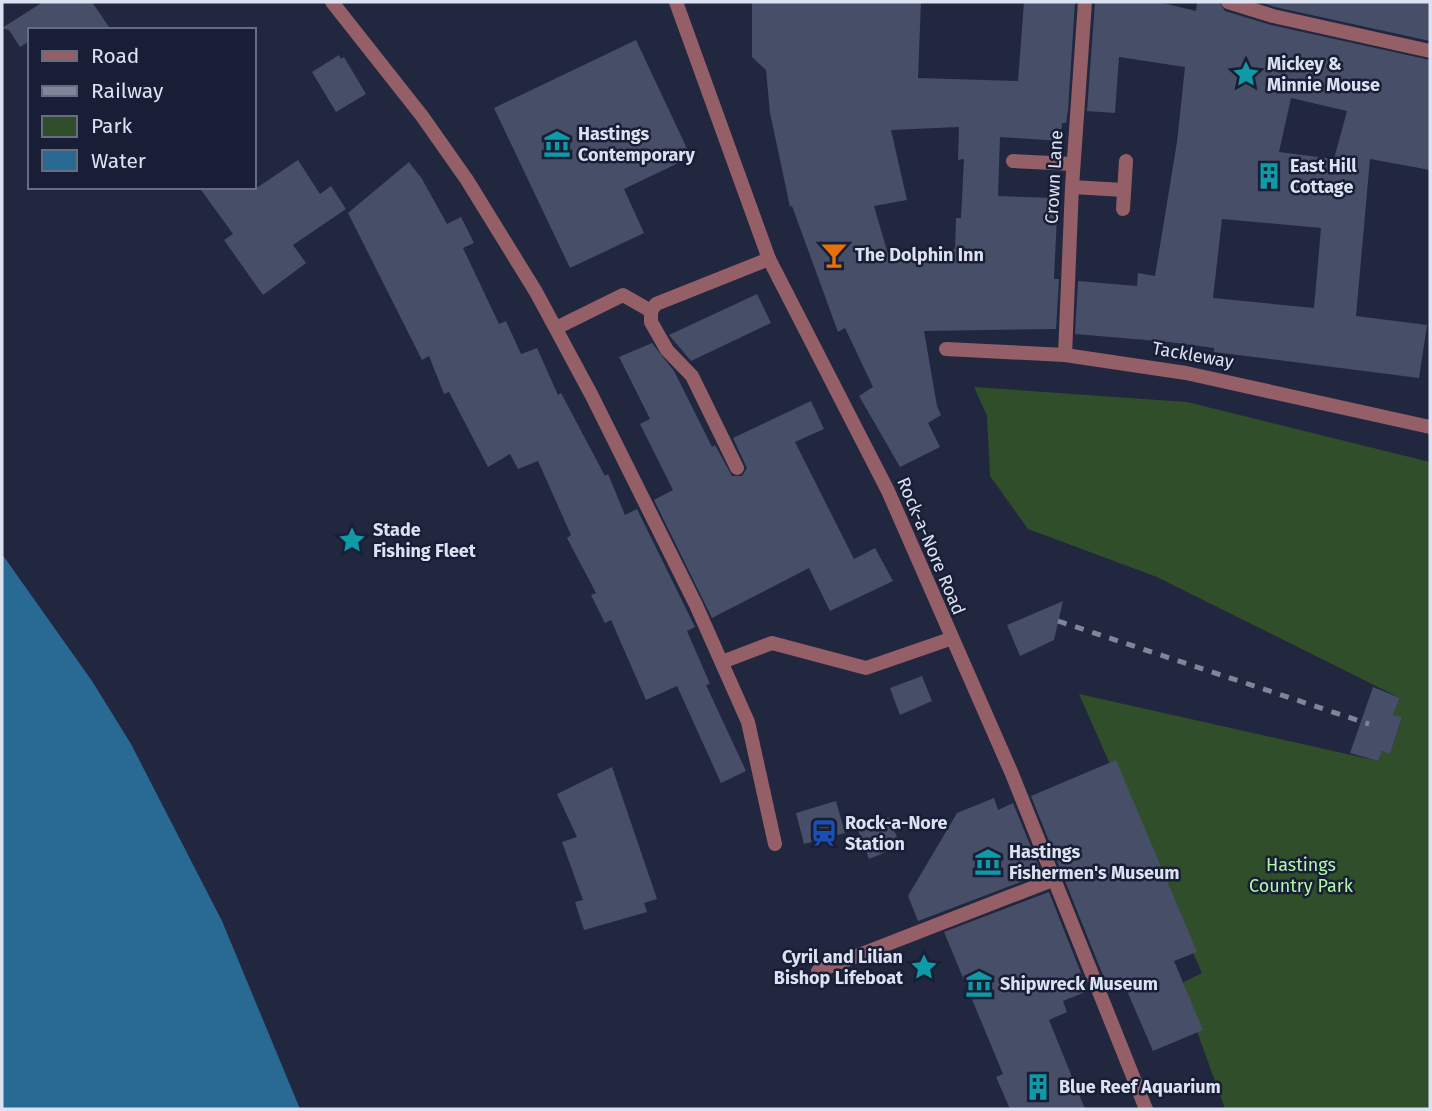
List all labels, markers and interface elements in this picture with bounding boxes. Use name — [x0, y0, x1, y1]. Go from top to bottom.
legend — [28, 28, 256, 189]
text: Road — [91, 43, 139, 69]
place label: Mickey & Minnie Mouse — [1267, 53, 1380, 96]
place icon: Mickey & Minnie Mouse — [1231, 59, 1261, 89]
text: Railway — [91, 78, 164, 104]
text: Park — [91, 113, 133, 139]
place label: Hastings Contemporary — [578, 123, 696, 166]
museum icon: Hastings Contemporary — [542, 129, 572, 159]
street label: Crown Lane — [1041, 130, 1067, 224]
text: Water — [91, 148, 146, 174]
place label: East Hill Cottage — [1290, 155, 1357, 198]
building icon: East Hill Cottage — [1254, 161, 1284, 191]
bar icon: The Dolphin Inn — [819, 240, 849, 270]
place label: The Dolphin Inn — [855, 244, 984, 266]
street label: Tackleway — [1151, 337, 1235, 373]
street label: Rock-a-Nore Road — [892, 474, 970, 618]
place label: Stade Fishing Fleet — [373, 519, 477, 562]
place icon: Stade Fishing Fleet — [337, 525, 367, 555]
place label: Rock-a-Nore Station — [845, 812, 948, 855]
station icon: Rock-a-Nore Station — [809, 818, 839, 848]
place label: Hastings Fishermen's Museum — [1009, 841, 1180, 884]
museum icon: Hastings Fishermen's Museum — [973, 847, 1003, 877]
park label: Hastings Country Park — [1249, 854, 1354, 897]
place label: Cyril and Lilian Bishop Lifeboat — [774, 946, 904, 989]
place icon: Cyril and Lilian Bishop Lifeboat — [909, 952, 939, 982]
museum icon: Shipwreck Museum — [964, 969, 994, 999]
place label: Shipwreck Museum — [1000, 973, 1158, 995]
building icon: Blue Reef Aquarium — [1023, 1072, 1053, 1102]
place label: Blue Reef Aquarium — [1059, 1076, 1221, 1098]

